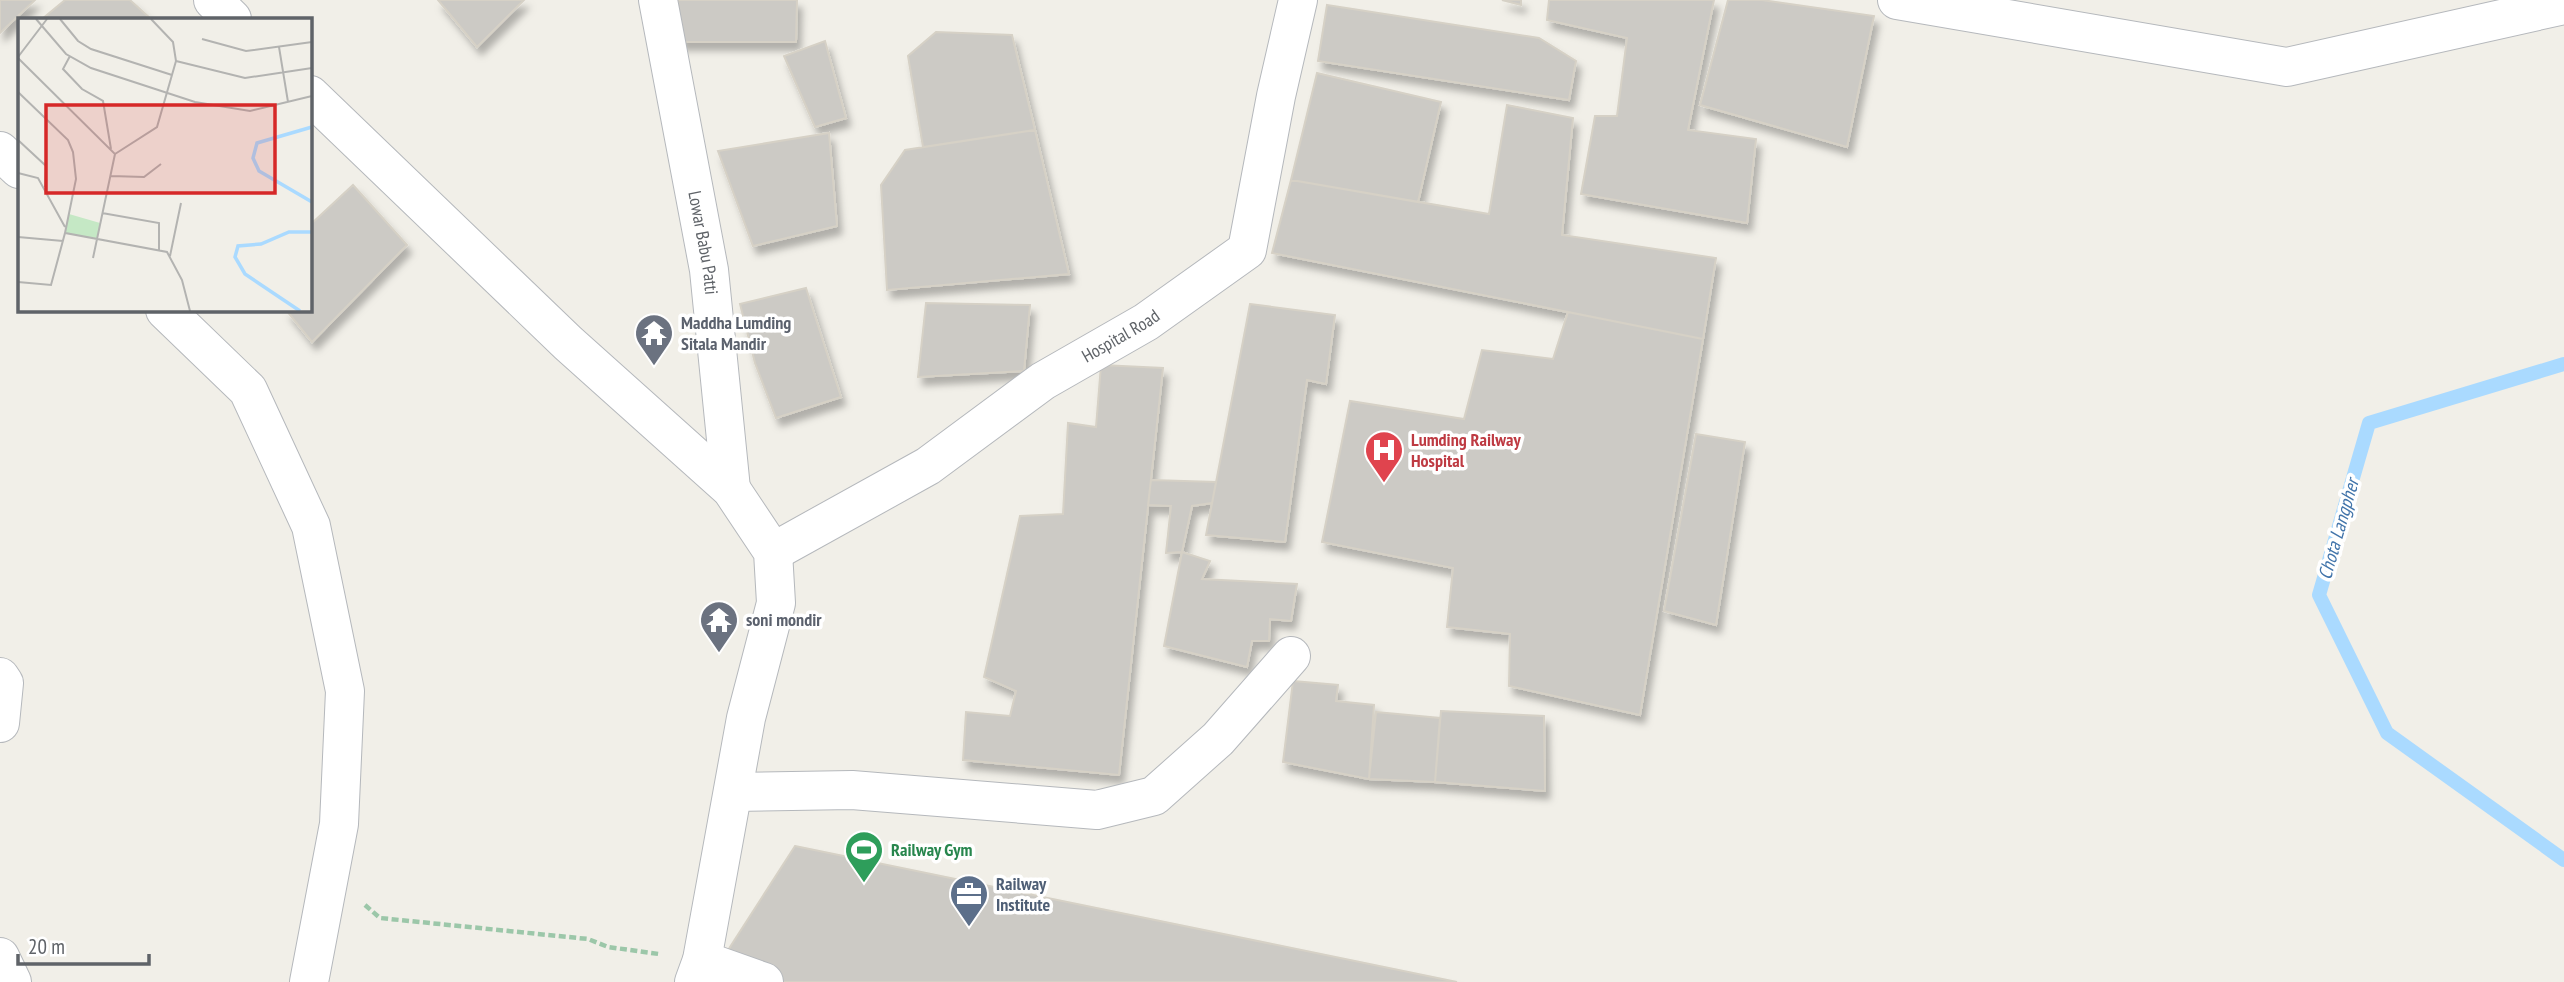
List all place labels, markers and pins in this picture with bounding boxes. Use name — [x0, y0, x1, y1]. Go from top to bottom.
place label: Maddha Lumding Sitala Mandir — [681, 311, 791, 355]
temple icon: Maddha Lumding Sitala Mandir — [633, 312, 675, 367]
place label: Lumding Railway Hospital — [1411, 428, 1521, 472]
hospital icon: Lumding Railway Hospital — [1363, 429, 1405, 484]
temple icon: soni mondir — [698, 599, 740, 654]
place label: soni mondir — [746, 608, 822, 631]
sports icon: Railway Gym — [843, 829, 885, 884]
place label: Railway Gym — [891, 838, 972, 861]
place label: Railway Institute — [996, 872, 1050, 916]
office icon: Railway Institute — [948, 873, 990, 928]

